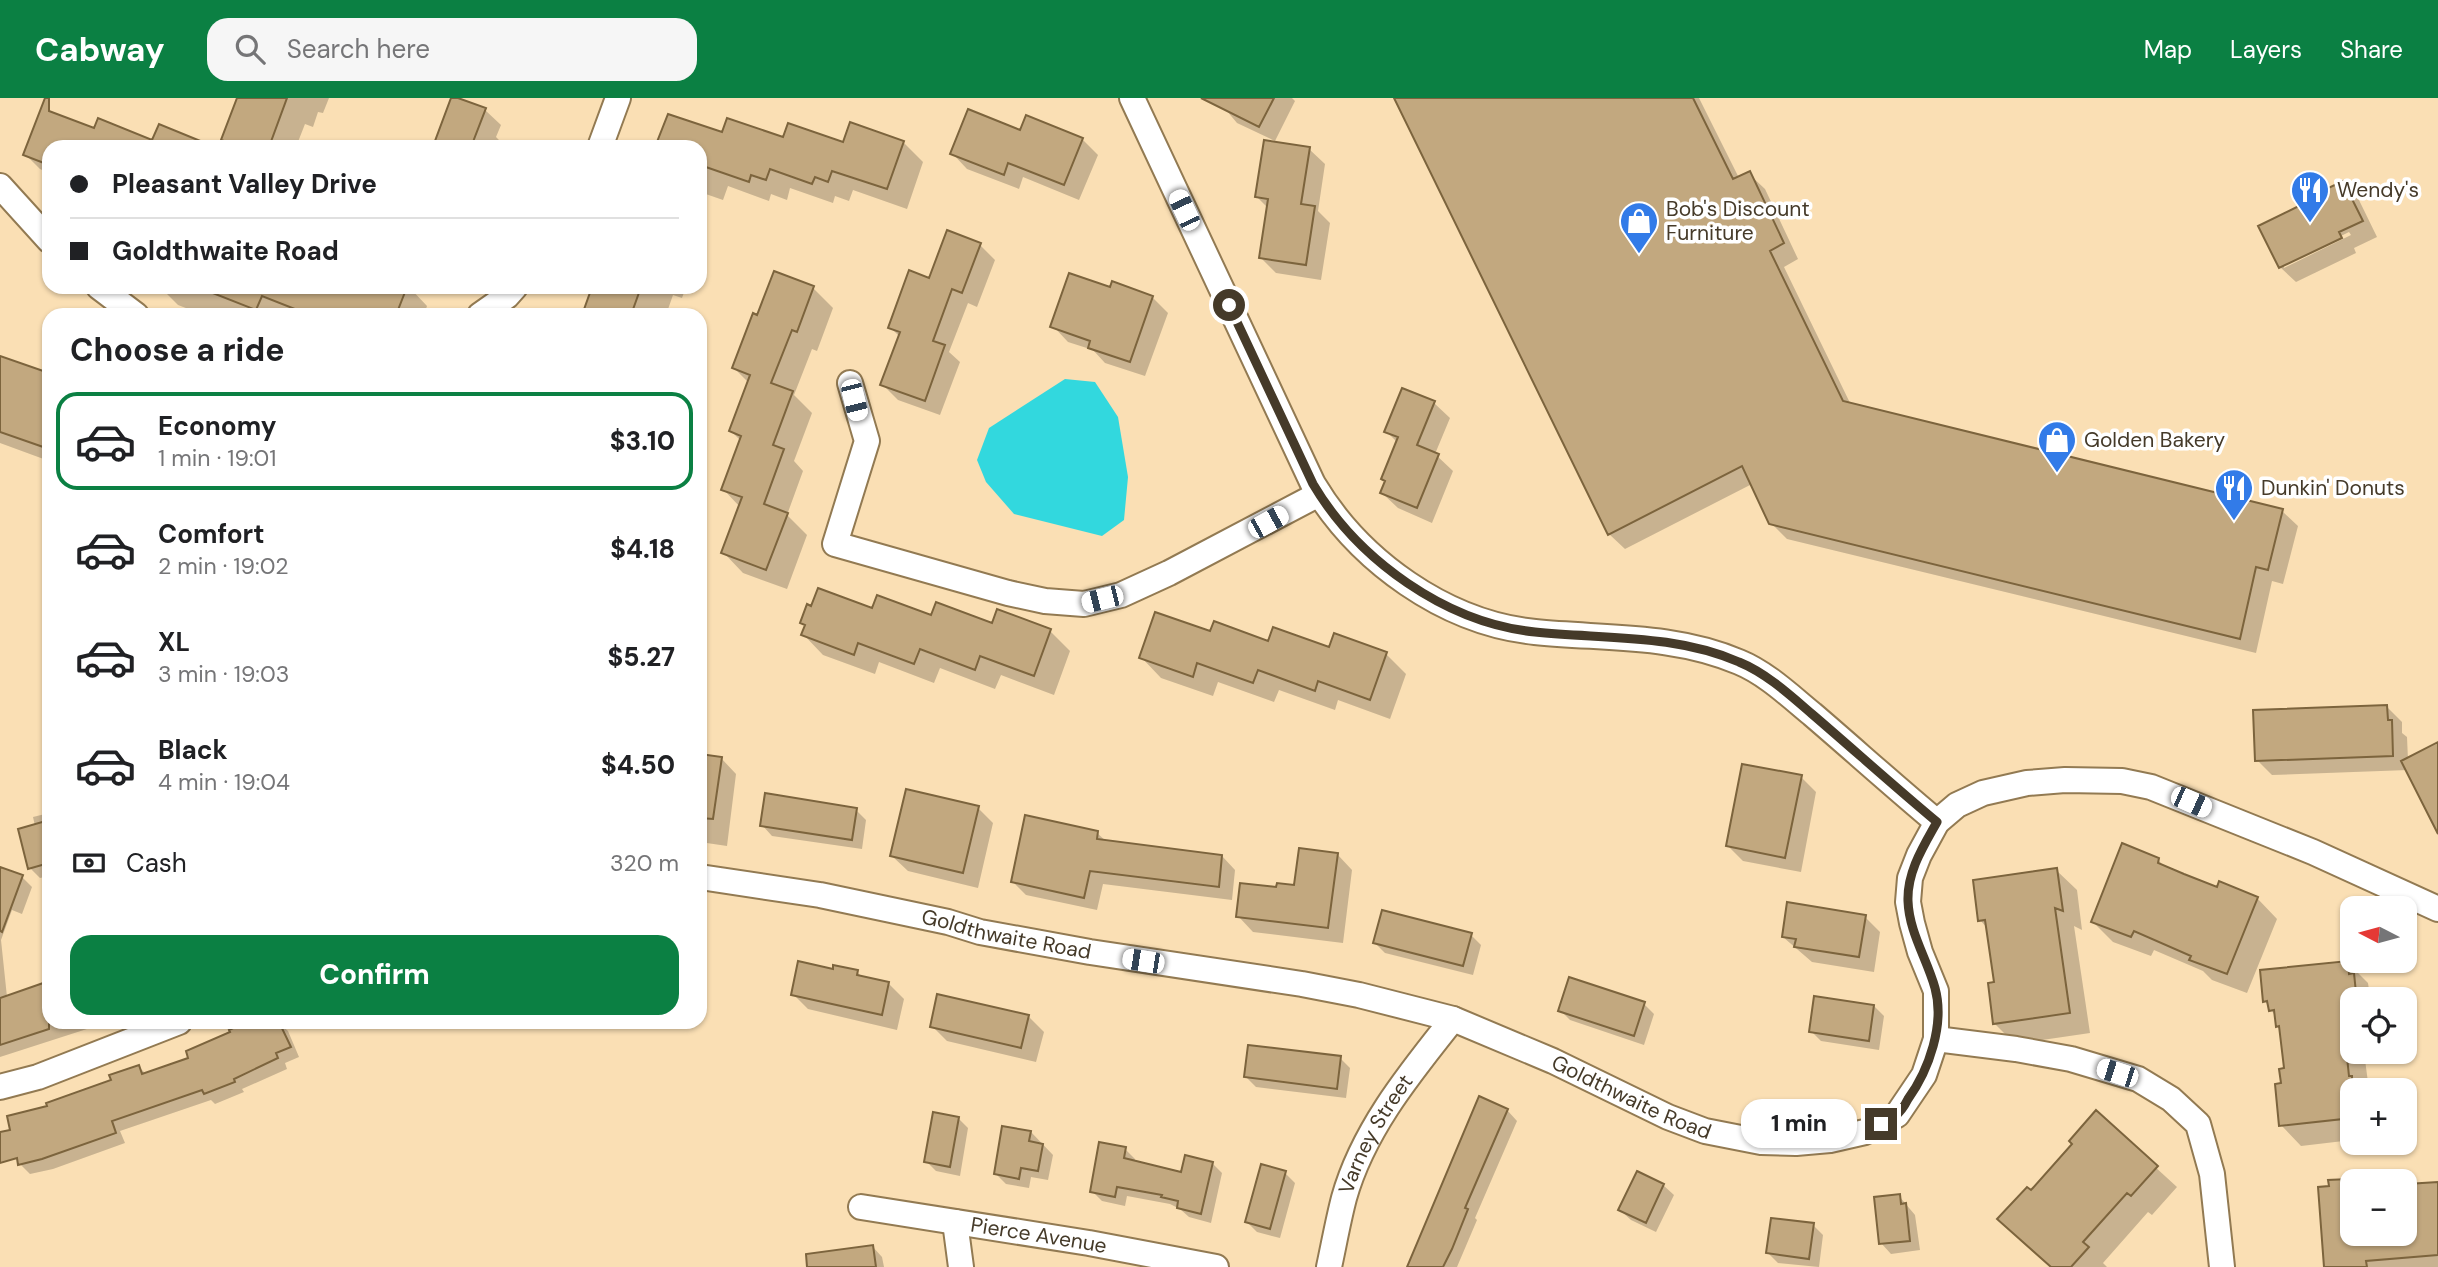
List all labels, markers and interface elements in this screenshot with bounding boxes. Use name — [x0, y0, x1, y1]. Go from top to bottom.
search box — [207, 18, 697, 81]
text: Cabway — [35, 28, 165, 71]
icon: search — [231, 30, 269, 68]
text: Search here — [287, 32, 430, 66]
text: Map — [2144, 34, 2192, 65]
text: Layers — [2230, 34, 2302, 65]
text: Share — [2340, 34, 2403, 65]
text: Pleasant Valley Drive — [112, 167, 377, 201]
restaurant icon: Wendy's — [2289, 169, 2331, 224]
place label: Wendy's — [2337, 176, 2419, 204]
car — [1166, 187, 1203, 233]
place label: Bob's Discount Furniture — [1666, 195, 1810, 247]
shop icon: Bob's Discount Furniture — [1618, 200, 1660, 255]
text: Goldthwaite Road — [112, 234, 339, 268]
route start — [1213, 289, 1245, 321]
text: Choose a ride — [70, 329, 285, 371]
car — [839, 377, 870, 423]
text: Economy — [158, 409, 276, 443]
icon: car — [74, 410, 137, 473]
shop icon: Golden Bakery — [2036, 419, 2078, 474]
text: $3.10 — [610, 424, 675, 458]
place label: Golden Bakery — [2084, 426, 2225, 454]
text: 1 min · 19:01 — [158, 443, 276, 473]
restaurant icon: Dunkin' Donuts — [2213, 467, 2255, 522]
place label: Dunkin' Donuts — [2261, 474, 2405, 502]
car — [1245, 503, 1292, 541]
text: Comfort — [158, 517, 264, 551]
icon: car — [74, 518, 137, 581]
text: $4.18 — [610, 532, 675, 566]
text: 2 min · 19:02 — [158, 551, 288, 581]
car — [1080, 584, 1125, 614]
text: XL — [158, 625, 190, 659]
icon: car — [74, 626, 137, 689]
text: $5.27 — [608, 640, 675, 674]
text: 3 min · 19:03 — [158, 659, 289, 689]
text: Black — [158, 733, 228, 767]
icon: car — [74, 734, 137, 797]
text: $4.50 — [601, 748, 675, 782]
text: 4 min · 19:04 — [158, 767, 290, 797]
car — [2168, 784, 2215, 820]
icon: cash — [70, 844, 108, 882]
text: Cash — [126, 846, 187, 880]
text: 320 m — [610, 848, 679, 878]
north arrow — [2340, 896, 2417, 973]
map controls — [2340, 896, 2417, 1246]
street label: Goldthwaite Road — [919, 903, 1094, 966]
button: Confirm — [70, 935, 679, 1015]
car — [1121, 947, 1166, 975]
button: locate — [2340, 987, 2417, 1064]
street label: Goldthwaite Road — [1547, 1048, 1715, 1146]
car — [2094, 1057, 2141, 1089]
street label: Varney Street — [1332, 1069, 1419, 1197]
button: + — [2340, 1078, 2417, 1155]
callout: 1 min — [1741, 1100, 1856, 1148]
text: 1 min — [1771, 1108, 1827, 1138]
route end — [1865, 1108, 1897, 1140]
button: − — [2340, 1169, 2417, 1246]
street label: Pierce Avenue — [969, 1211, 1109, 1260]

